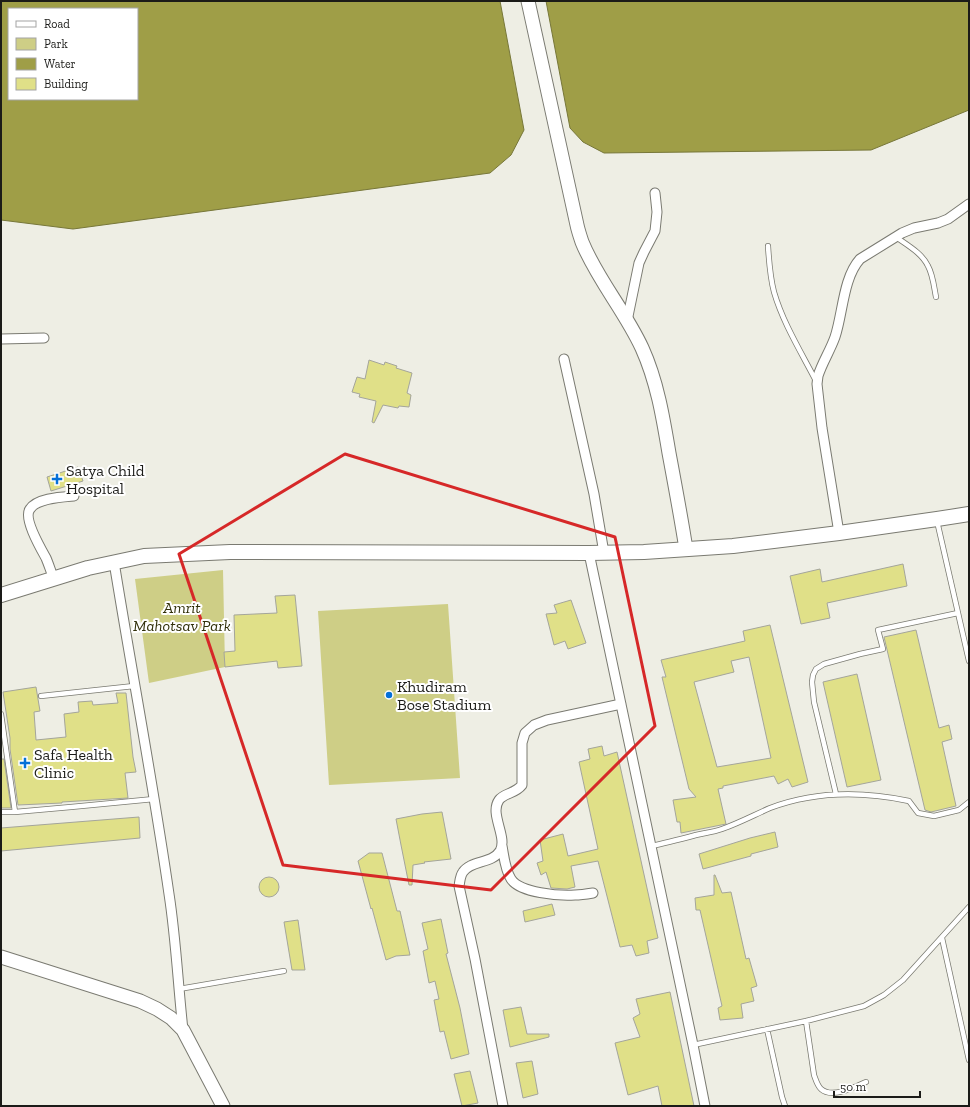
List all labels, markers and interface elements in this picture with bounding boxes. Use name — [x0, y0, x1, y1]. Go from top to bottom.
legend — [8, 8, 138, 100]
text: Road — [44, 17, 70, 31]
text: Park — [44, 37, 69, 51]
text: Water — [44, 57, 76, 71]
text: Building — [44, 77, 88, 91]
place label: Satya Child Hospital — [66, 461, 145, 498]
marker: Satya Child Hospital — [51, 473, 63, 485]
park label: Amrit Mahotsav Park — [133, 598, 231, 635]
place label: Khudiram Bose Stadium — [397, 677, 491, 714]
marker: Khudiram Bose Stadium — [384, 690, 394, 700]
place label: Safa Health Clinic — [34, 745, 113, 782]
marker: Safa Health Clinic — [19, 757, 31, 769]
scale bar — [834, 1073, 920, 1099]
text: 50 m — [840, 1080, 867, 1094]

